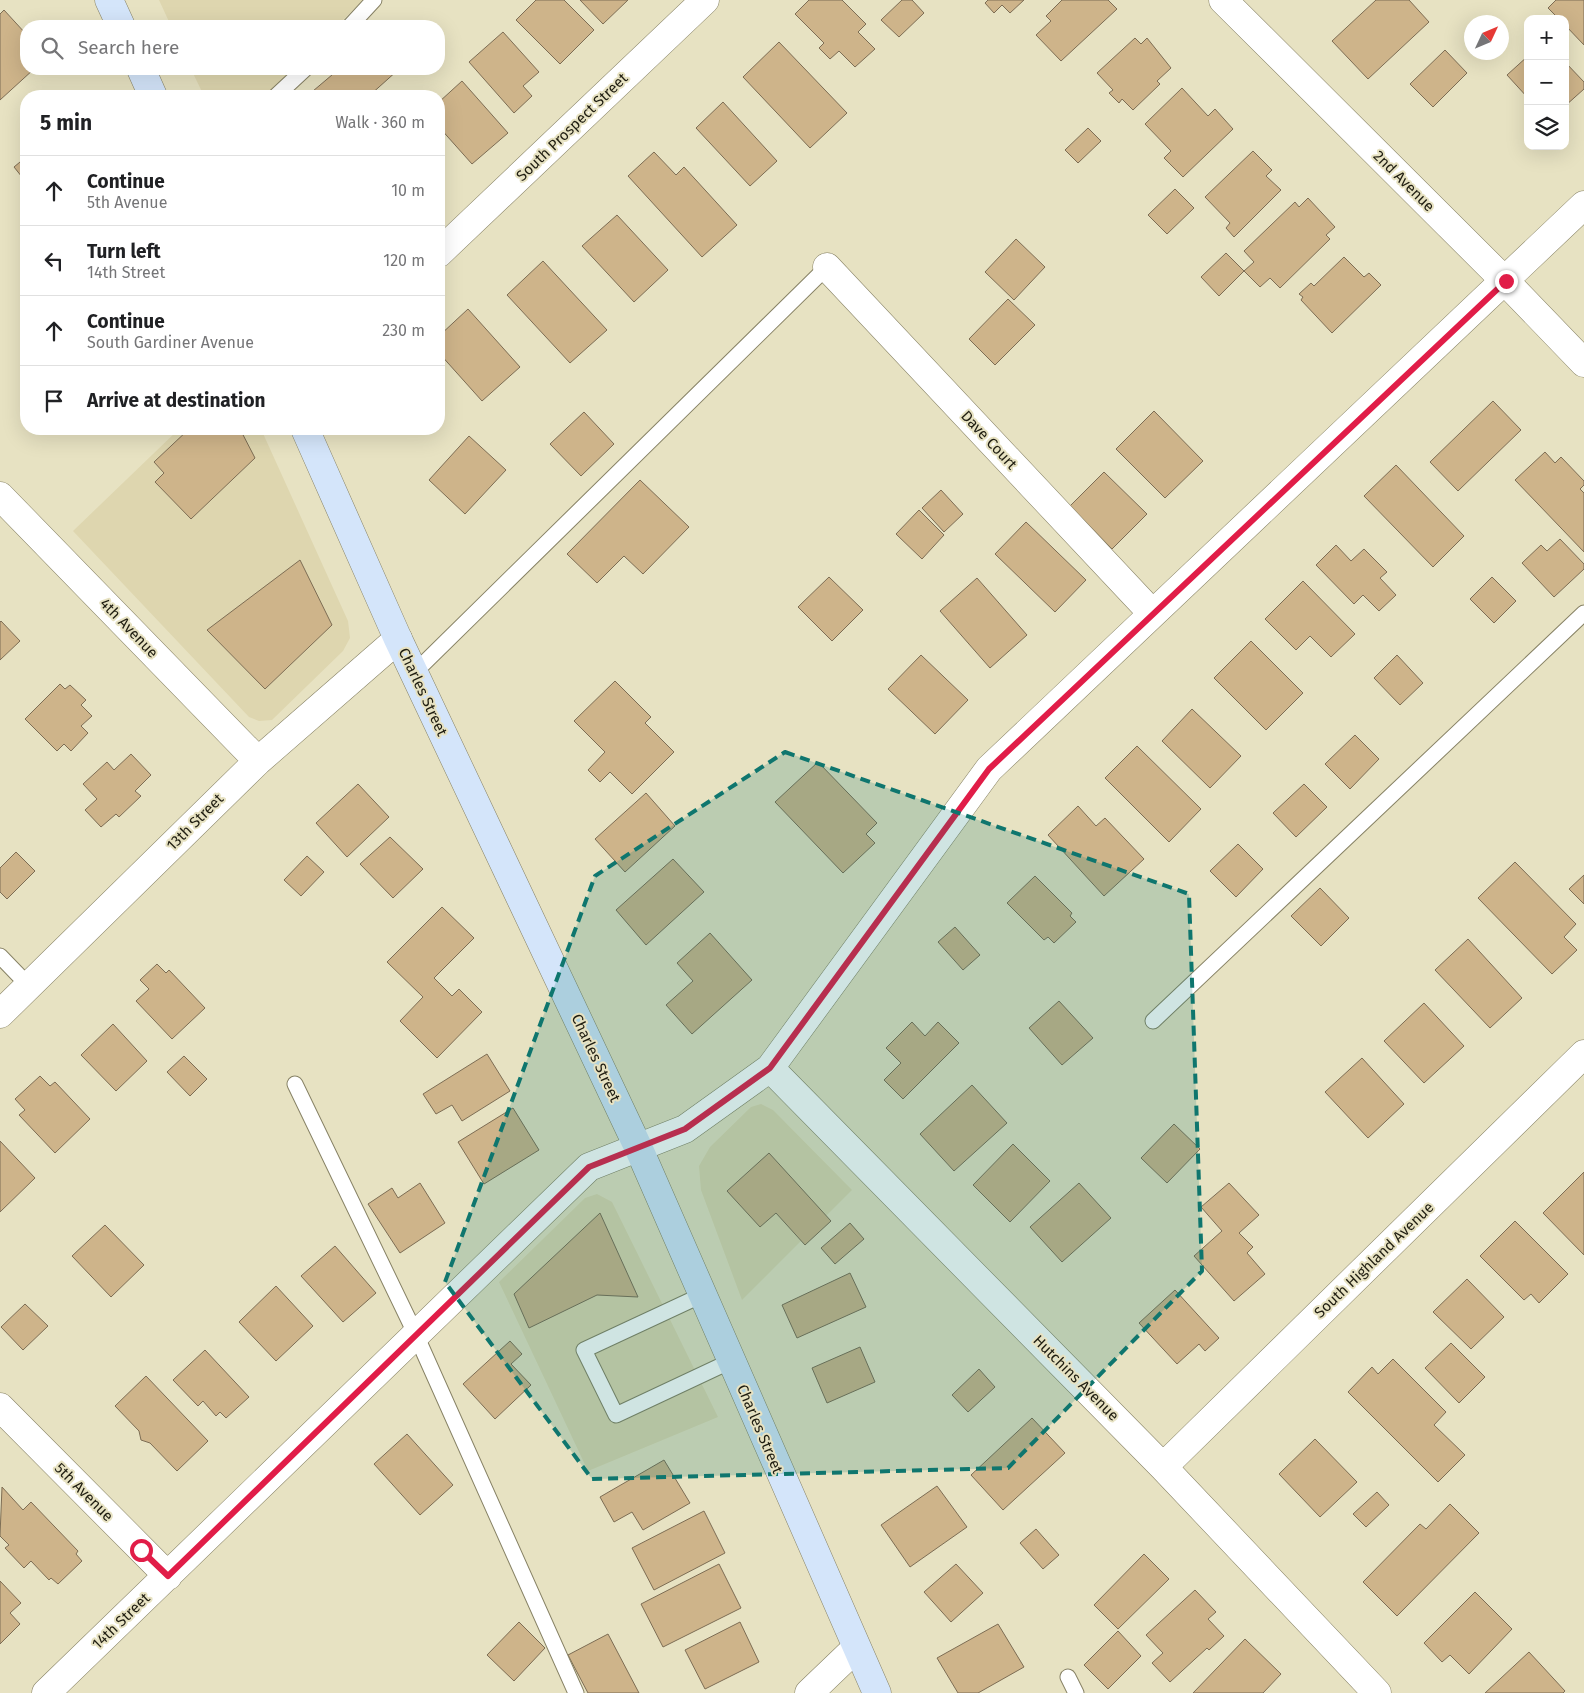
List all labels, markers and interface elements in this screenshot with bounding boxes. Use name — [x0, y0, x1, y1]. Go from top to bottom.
north arrow — [1464, 15, 1509, 60]
map controls — [1524, 15, 1569, 150]
button: + — [1524, 15, 1569, 60]
search box — [20, 20, 445, 75]
icon: search — [38, 34, 66, 62]
text: Search here — [78, 36, 179, 59]
button: − — [1524, 60, 1569, 105]
street label: South Prospect Street — [513, 69, 632, 185]
button: layers — [1524, 105, 1569, 150]
text: 5 min — [40, 110, 92, 136]
text: Walk · 360 m — [335, 113, 425, 132]
street label: 2nd Avenue — [1370, 147, 1438, 215]
text: Continue — [87, 170, 165, 193]
icon: ahead — [40, 177, 68, 205]
text: 10 m — [391, 181, 425, 200]
text: 5th Avenue — [87, 193, 167, 212]
text: Turn left — [87, 240, 161, 263]
icon: left — [40, 247, 68, 275]
text: 120 m — [383, 251, 425, 270]
text: 14th Street — [87, 263, 165, 282]
route end — [1495, 270, 1518, 293]
text: Continue — [87, 310, 165, 333]
icon: ahead — [40, 317, 68, 345]
text: 230 m — [382, 321, 425, 340]
text: South Gardiner Avenue — [87, 333, 254, 352]
icon: arrive — [40, 387, 68, 415]
text: Arrive at destination — [87, 389, 266, 412]
street label: Dave Court — [957, 407, 1021, 474]
street label: 4th Avenue — [96, 594, 162, 662]
street label: Charles Street — [395, 645, 452, 739]
street label: 13th Street — [163, 789, 228, 854]
street label: Charles Street — [568, 1011, 625, 1105]
street label: South Highland Avenue — [1311, 1198, 1437, 1322]
street label: Hutchins Avenue — [1029, 1331, 1123, 1425]
street label: Charles Street — [733, 1382, 787, 1477]
street label: 5th Avenue — [51, 1459, 117, 1525]
route start — [130, 1539, 153, 1562]
street label: 14th Street — [88, 1589, 154, 1653]

